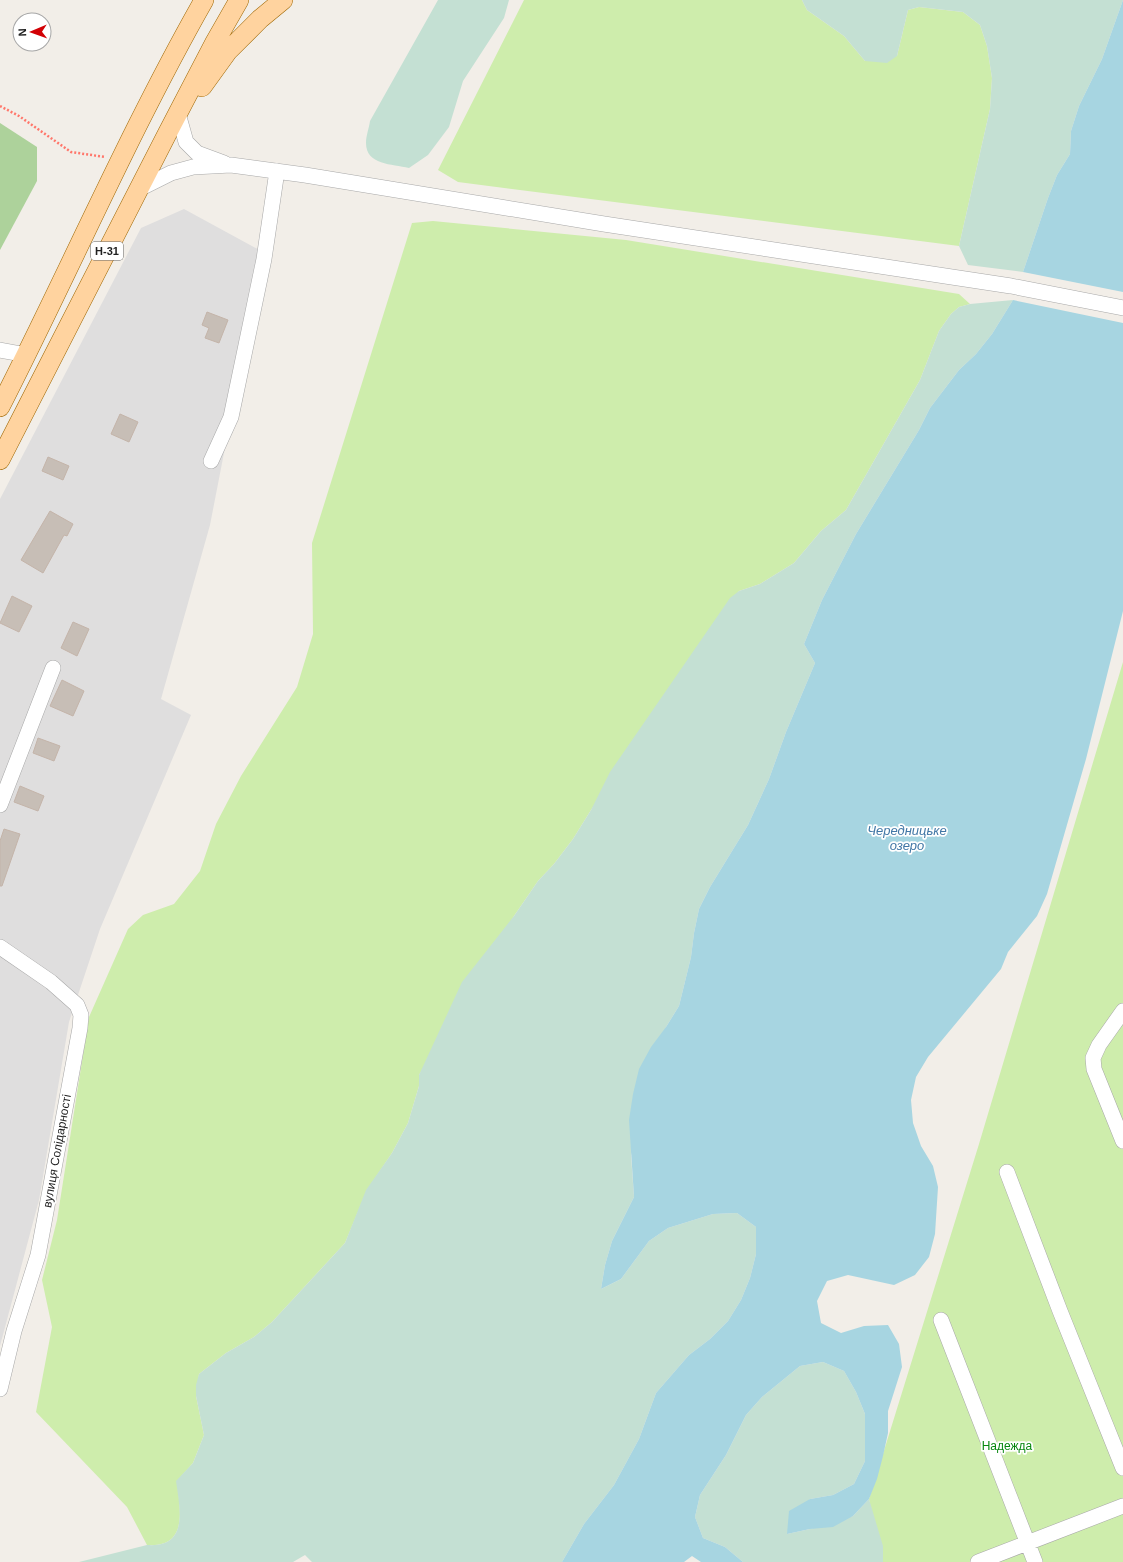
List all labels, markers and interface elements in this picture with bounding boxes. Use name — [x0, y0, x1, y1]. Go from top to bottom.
north arrow — [12, 12, 52, 52]
text: N — [16, 28, 28, 37]
road number: Н-31 — [91, 242, 123, 260]
water label: Чередницьке озеро — [867, 823, 947, 853]
street label: вулиця Солідарності — [40, 1093, 74, 1209]
park label: Надежда — [982, 1439, 1033, 1453]

